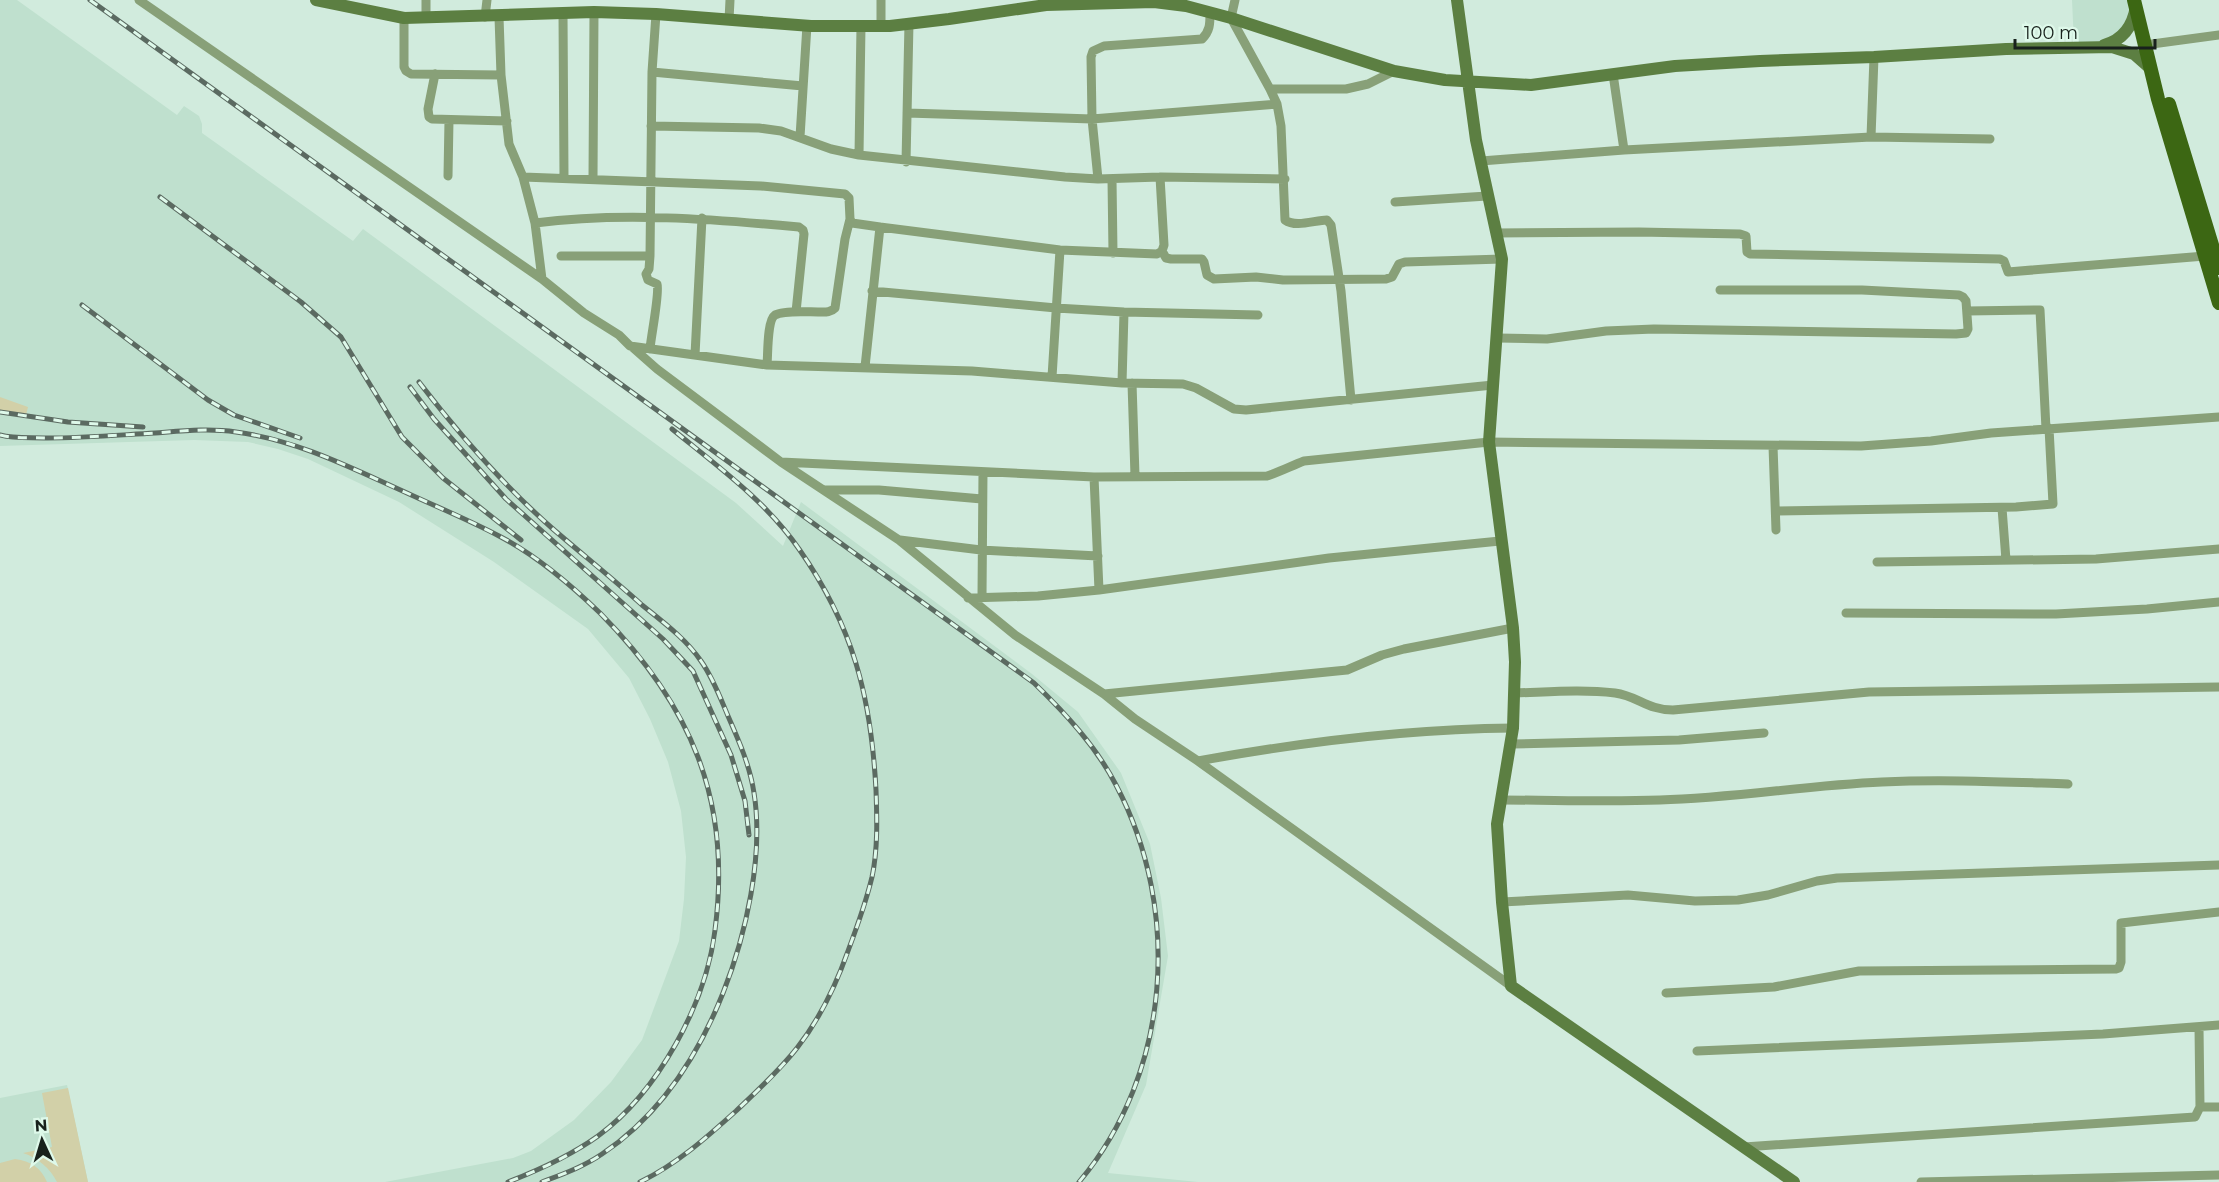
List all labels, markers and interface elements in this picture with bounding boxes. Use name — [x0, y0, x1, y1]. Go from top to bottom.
scale bar — [2015, 12, 2154, 50]
text: 100 m — [2024, 22, 2078, 44]
north arrow — [12, 1110, 72, 1170]
text: N — [34, 1116, 48, 1135]

